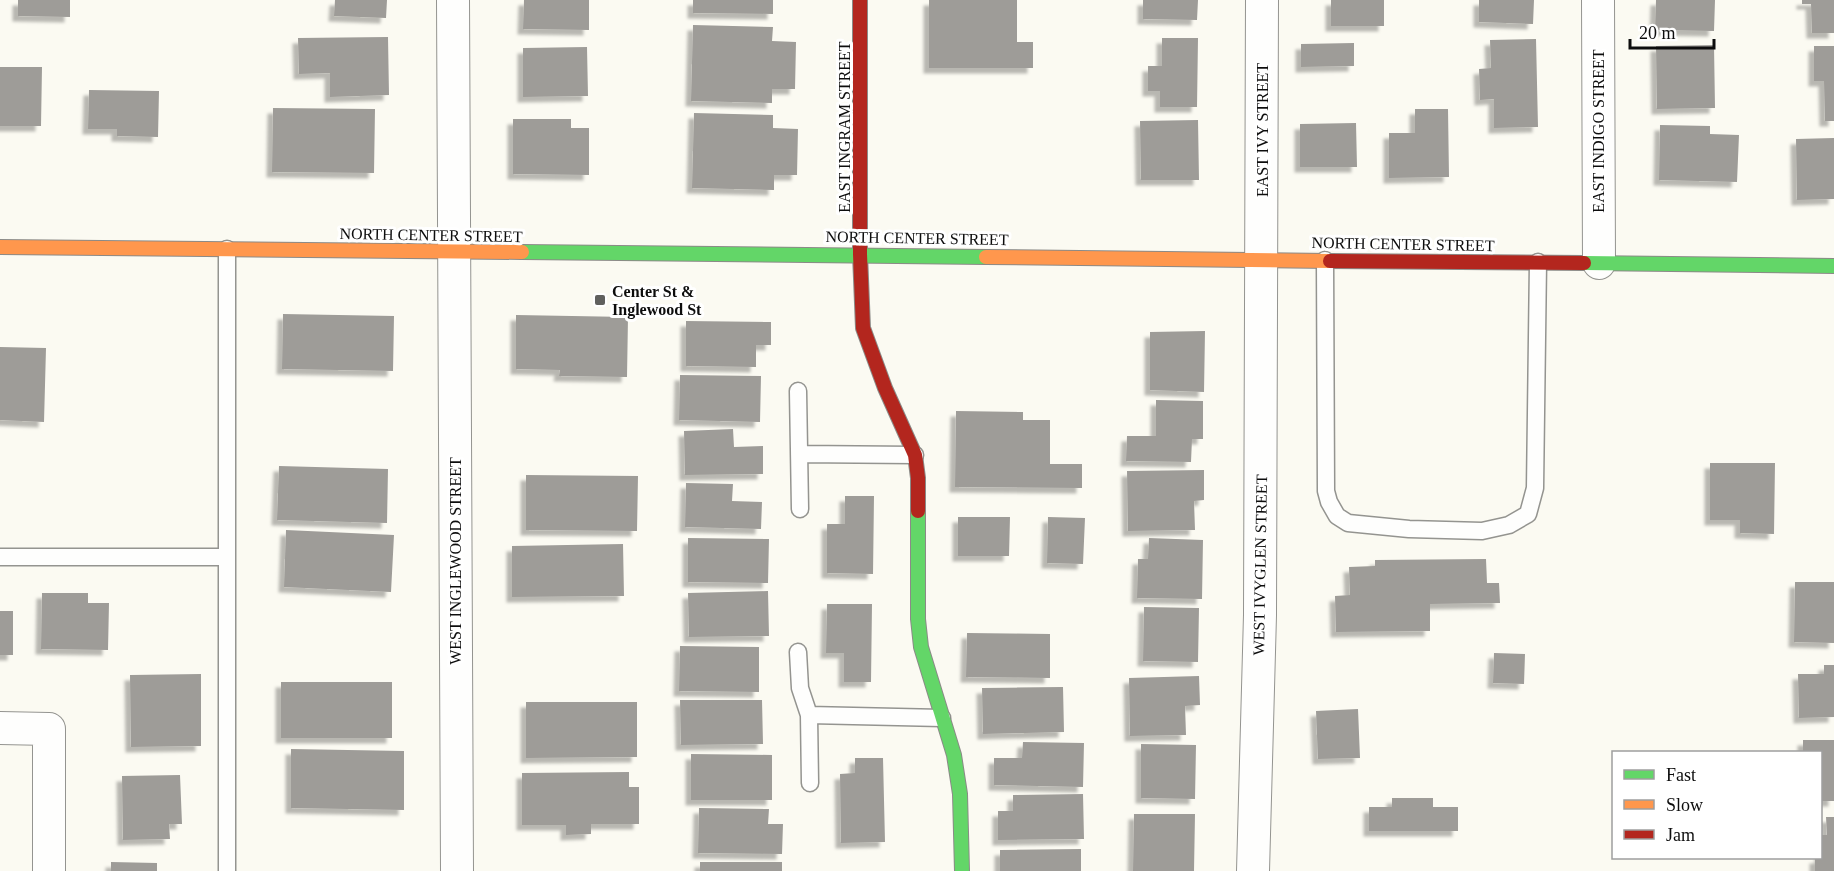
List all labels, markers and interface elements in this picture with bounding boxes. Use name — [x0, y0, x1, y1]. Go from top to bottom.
scale bar — [1630, 12, 1714, 50]
text: 20 m — [1639, 23, 1676, 43]
street label: EAST INGRAM STREET — [836, 41, 853, 213]
street label: EAST INDIGO STREET — [1590, 49, 1607, 213]
street label: EAST IVY STREET — [1254, 63, 1271, 197]
street label: NORTH CENTER STREET — [339, 225, 523, 245]
street label: NORTH CENTER STREET — [825, 228, 1009, 248]
street label: NORTH CENTER STREET — [1311, 234, 1495, 254]
place label: Center St & Inglewood St — [612, 283, 702, 319]
marker: Center St & Inglewood St — [593, 293, 607, 307]
street label: WEST INGLEWOOD STREET — [447, 457, 464, 665]
street label: WEST IVYGLEN STREET — [1250, 474, 1270, 656]
legend — [1612, 751, 1822, 859]
text: Fast — [1666, 765, 1696, 785]
text: Slow — [1666, 795, 1703, 815]
text: Jam — [1666, 825, 1695, 845]

